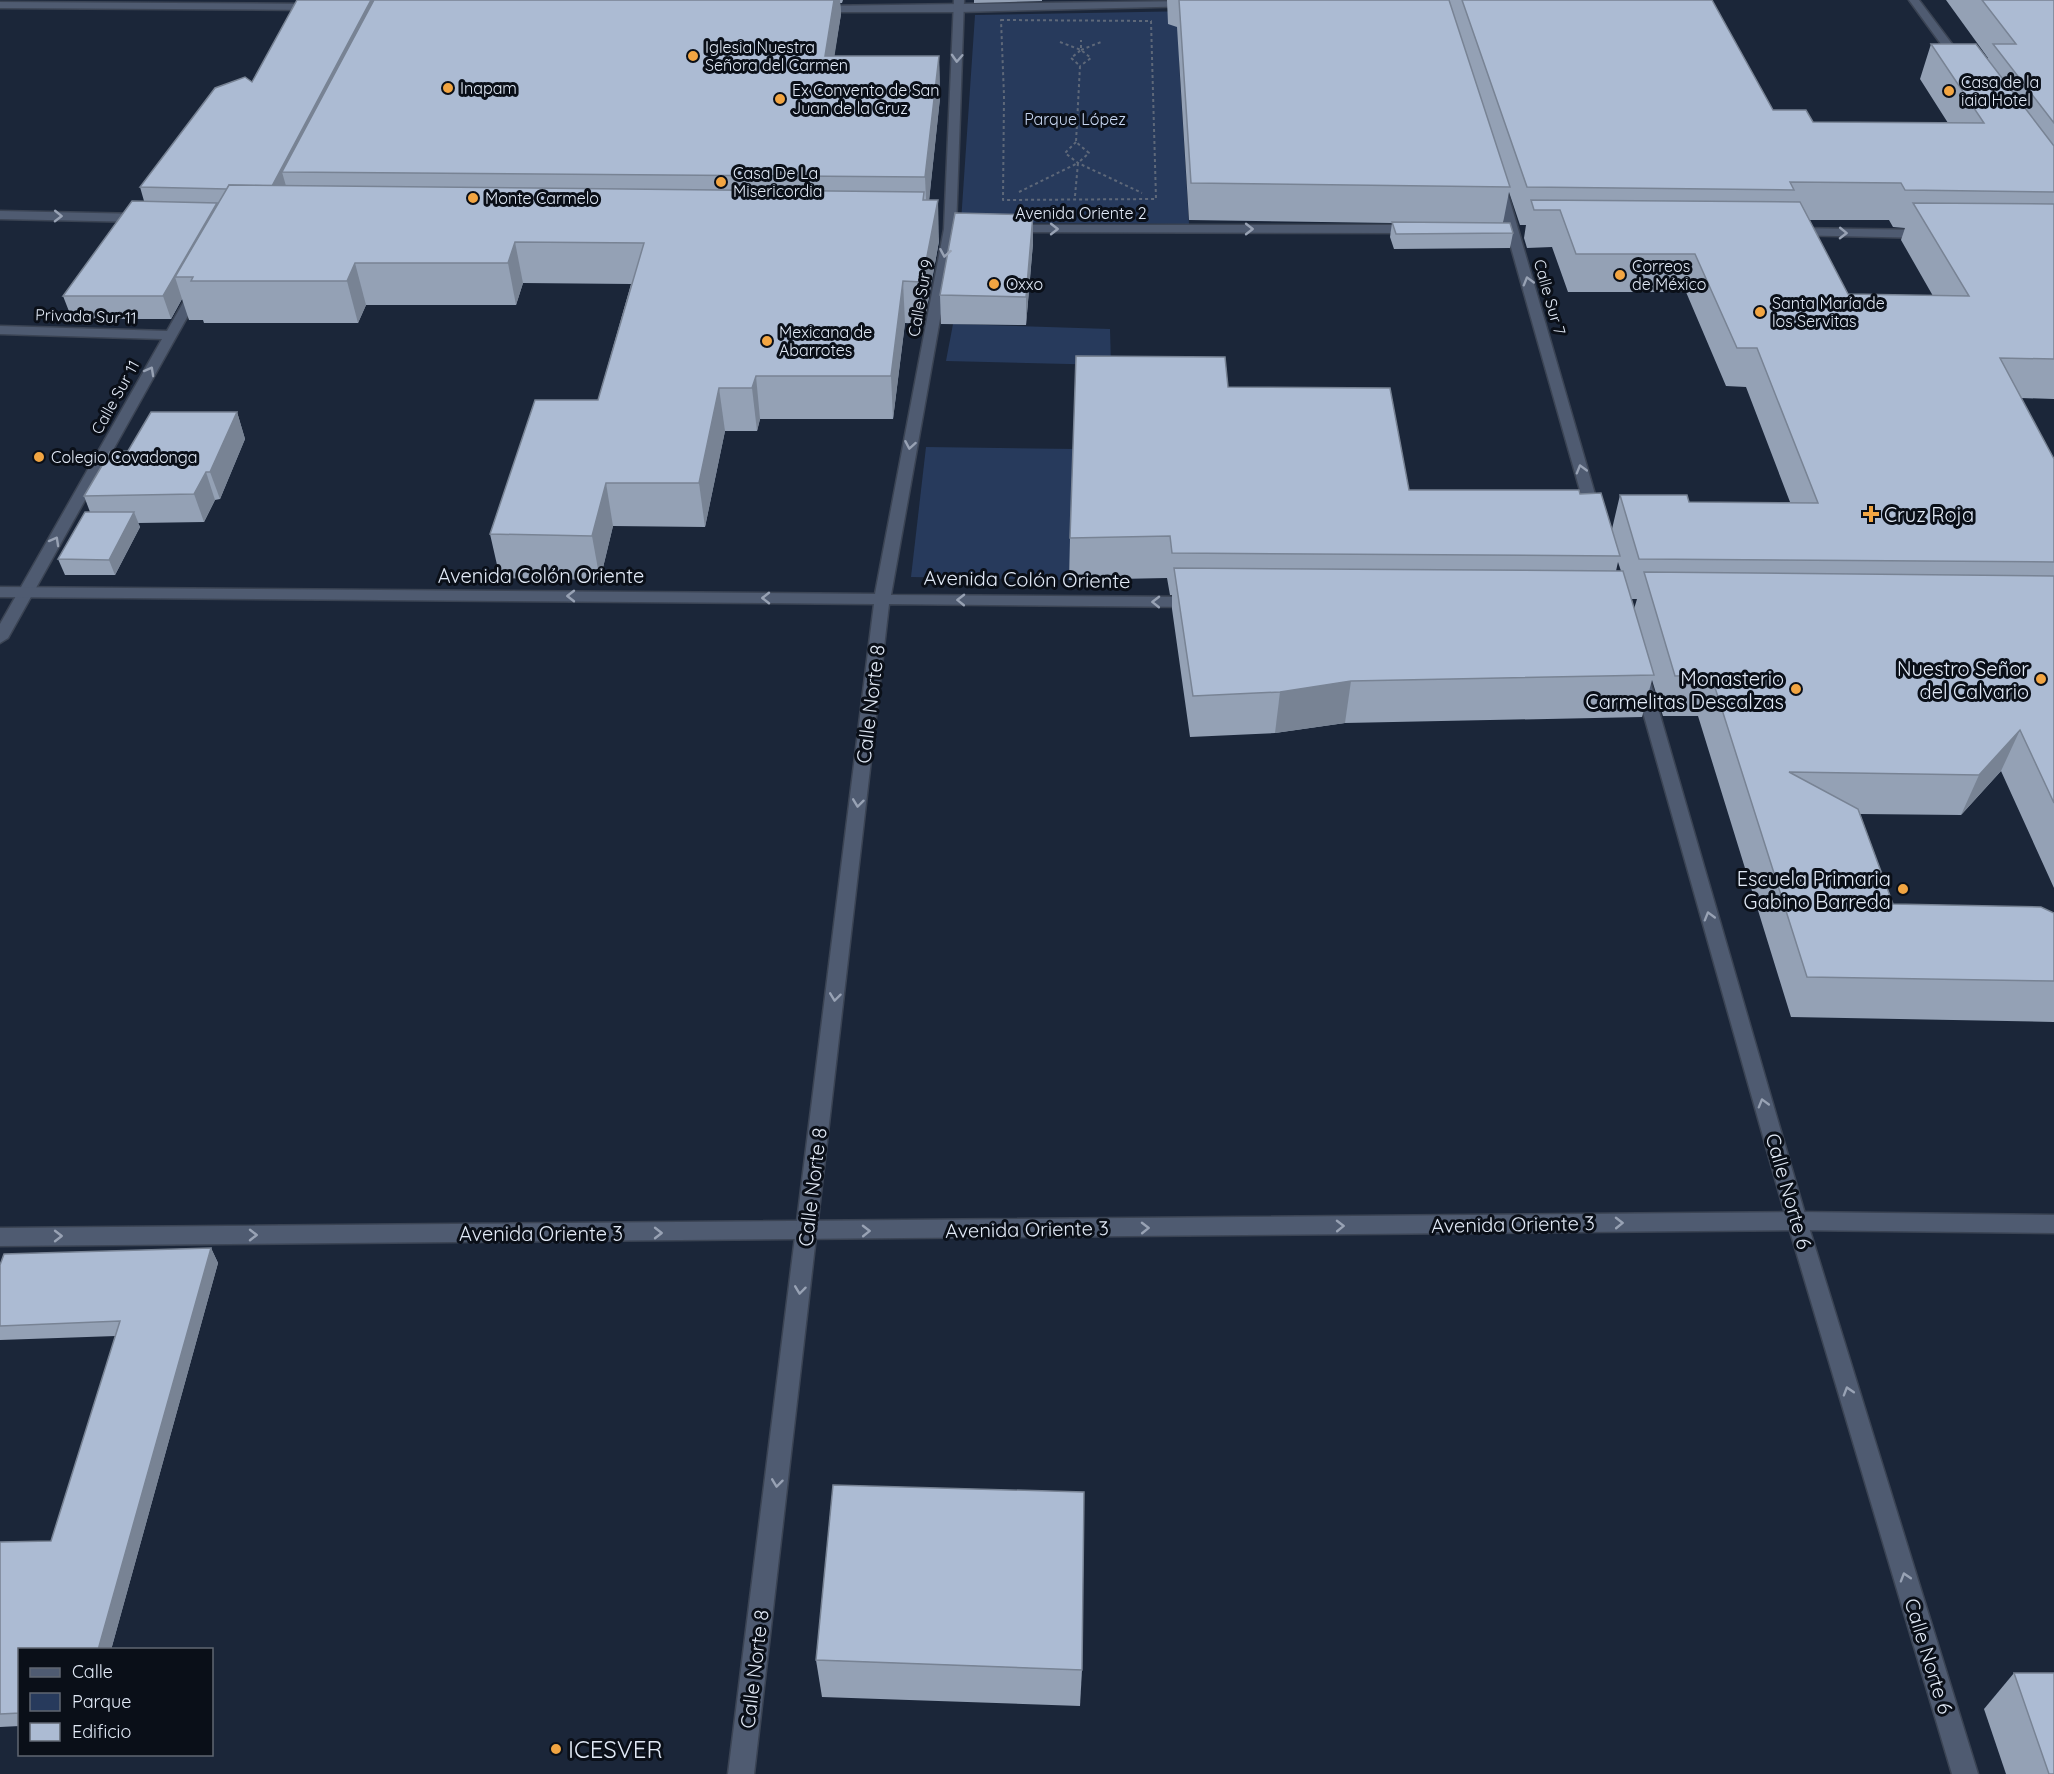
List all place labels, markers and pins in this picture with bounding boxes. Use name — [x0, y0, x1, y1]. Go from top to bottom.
place label: Iglesia Nuestra Señora del Carmen — [705, 37, 848, 75]
marker: Iglesia Nuestra Señora del Carmen — [686, 49, 700, 63]
place label: Casa de la iaia Hotel — [1961, 72, 2039, 110]
place label: Inapam — [460, 78, 517, 98]
place label: Ex Convento de San Juan de la Cruz — [792, 80, 940, 118]
marker: Inapam — [441, 81, 455, 95]
marker: Casa de la iaia Hotel — [1942, 84, 1956, 98]
marker: Ex Convento de San Juan de la Cruz — [773, 92, 787, 106]
place label: Casa De La Misericordia — [733, 163, 822, 201]
marker: Casa De La Misericordia — [714, 175, 728, 189]
place label: Monte Carmelo — [485, 188, 599, 208]
marker: Monte Carmelo — [466, 191, 480, 205]
place label: Correos de México — [1632, 256, 1706, 294]
marker: Correos de México — [1613, 268, 1627, 282]
place label: Oxxo — [1006, 274, 1043, 294]
marker: Oxxo — [987, 277, 1001, 291]
place label: Santa María de los Servitas — [1772, 293, 1885, 331]
marker: Santa María de los Servitas — [1753, 305, 1767, 319]
place label: Mexicana de Abarrotes — [779, 322, 872, 360]
marker: Mexicana de Abarrotes — [760, 334, 774, 348]
place label: Colegio Covadonga — [51, 447, 197, 467]
marker: Colegio Covadonga — [32, 450, 46, 464]
place label: Cruz Roja — [1884, 502, 1974, 527]
marker: Cruz Roja — [1862, 505, 1880, 523]
place label: Nuestro Señor del Calvario — [1897, 656, 2029, 704]
place label: Monasterio Carmelitas Descalzas — [1586, 666, 1784, 714]
marker: Nuestro Señor del Calvario — [2034, 672, 2048, 686]
marker: Monasterio Carmelitas Descalzas — [1789, 682, 1803, 696]
place label: Escuela Primaria Gabino Barreda — [1737, 866, 1891, 914]
marker: Escuela Primaria Gabino Barreda — [1896, 882, 1910, 896]
place label: ICESVER — [568, 1734, 662, 1764]
marker: ICESVER — [549, 1742, 563, 1756]

